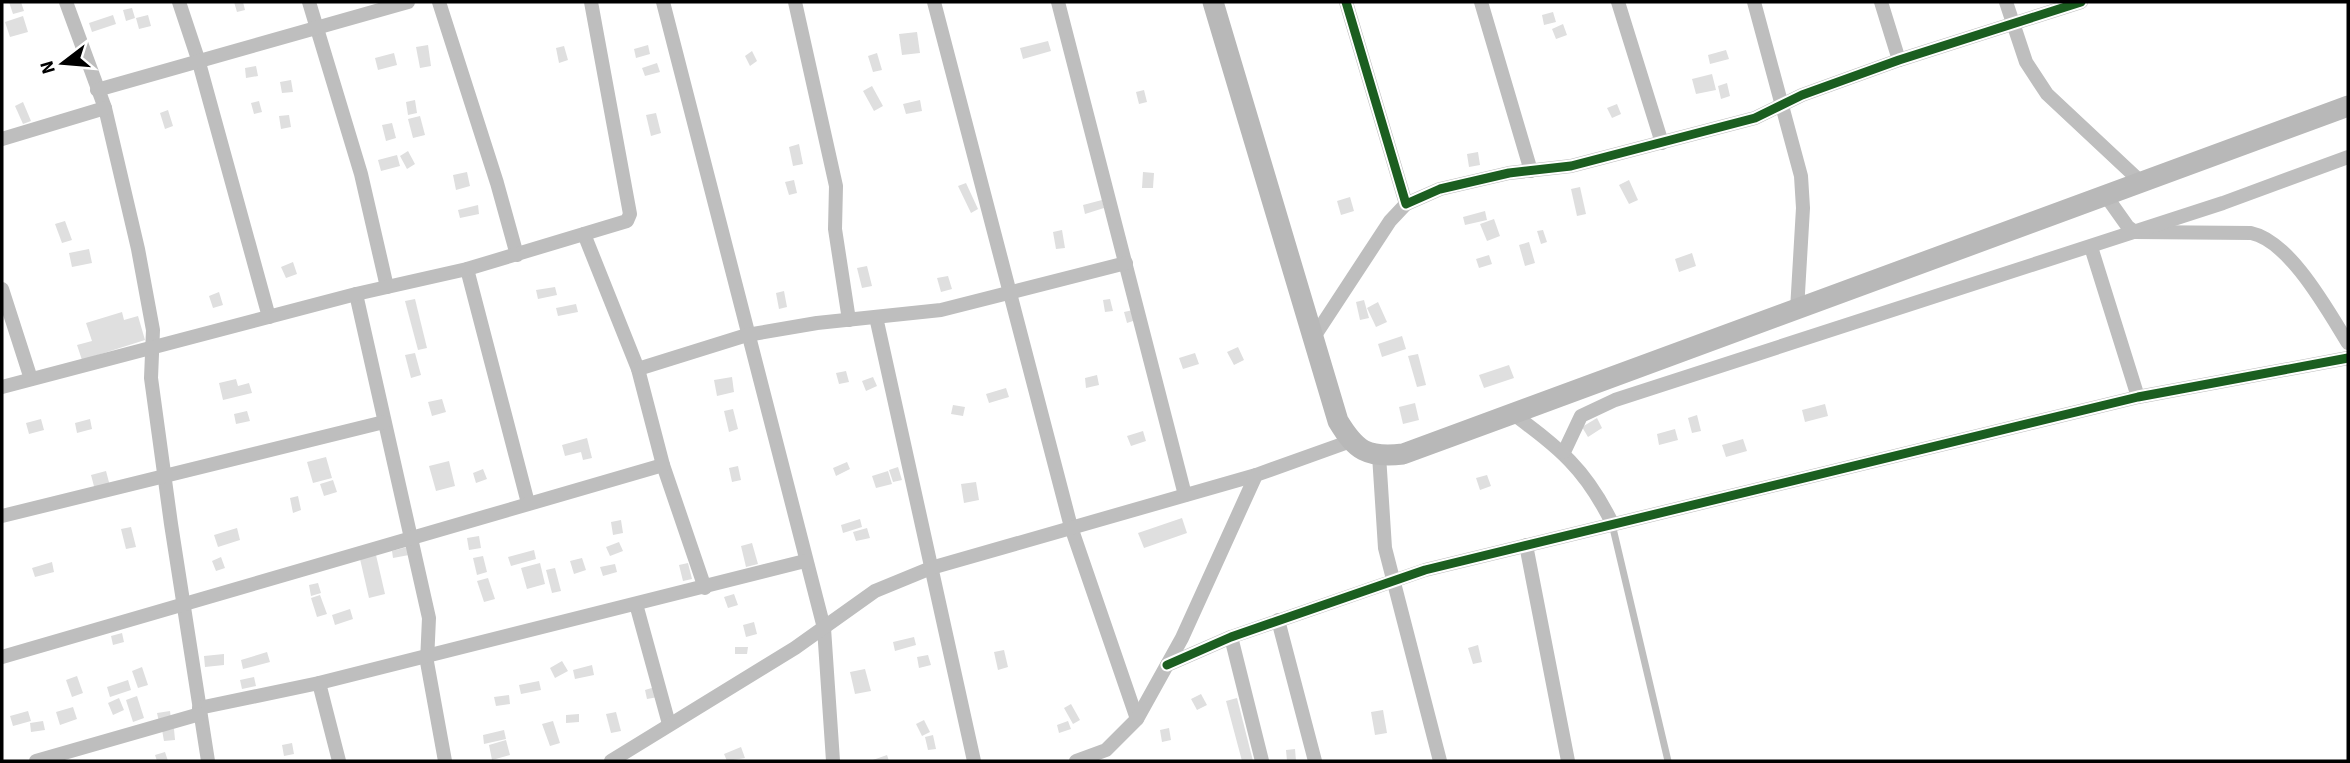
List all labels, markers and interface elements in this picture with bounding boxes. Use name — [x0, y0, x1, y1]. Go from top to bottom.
north arrow — [28, 28, 98, 98]
text: N — [33, 57, 63, 77]

